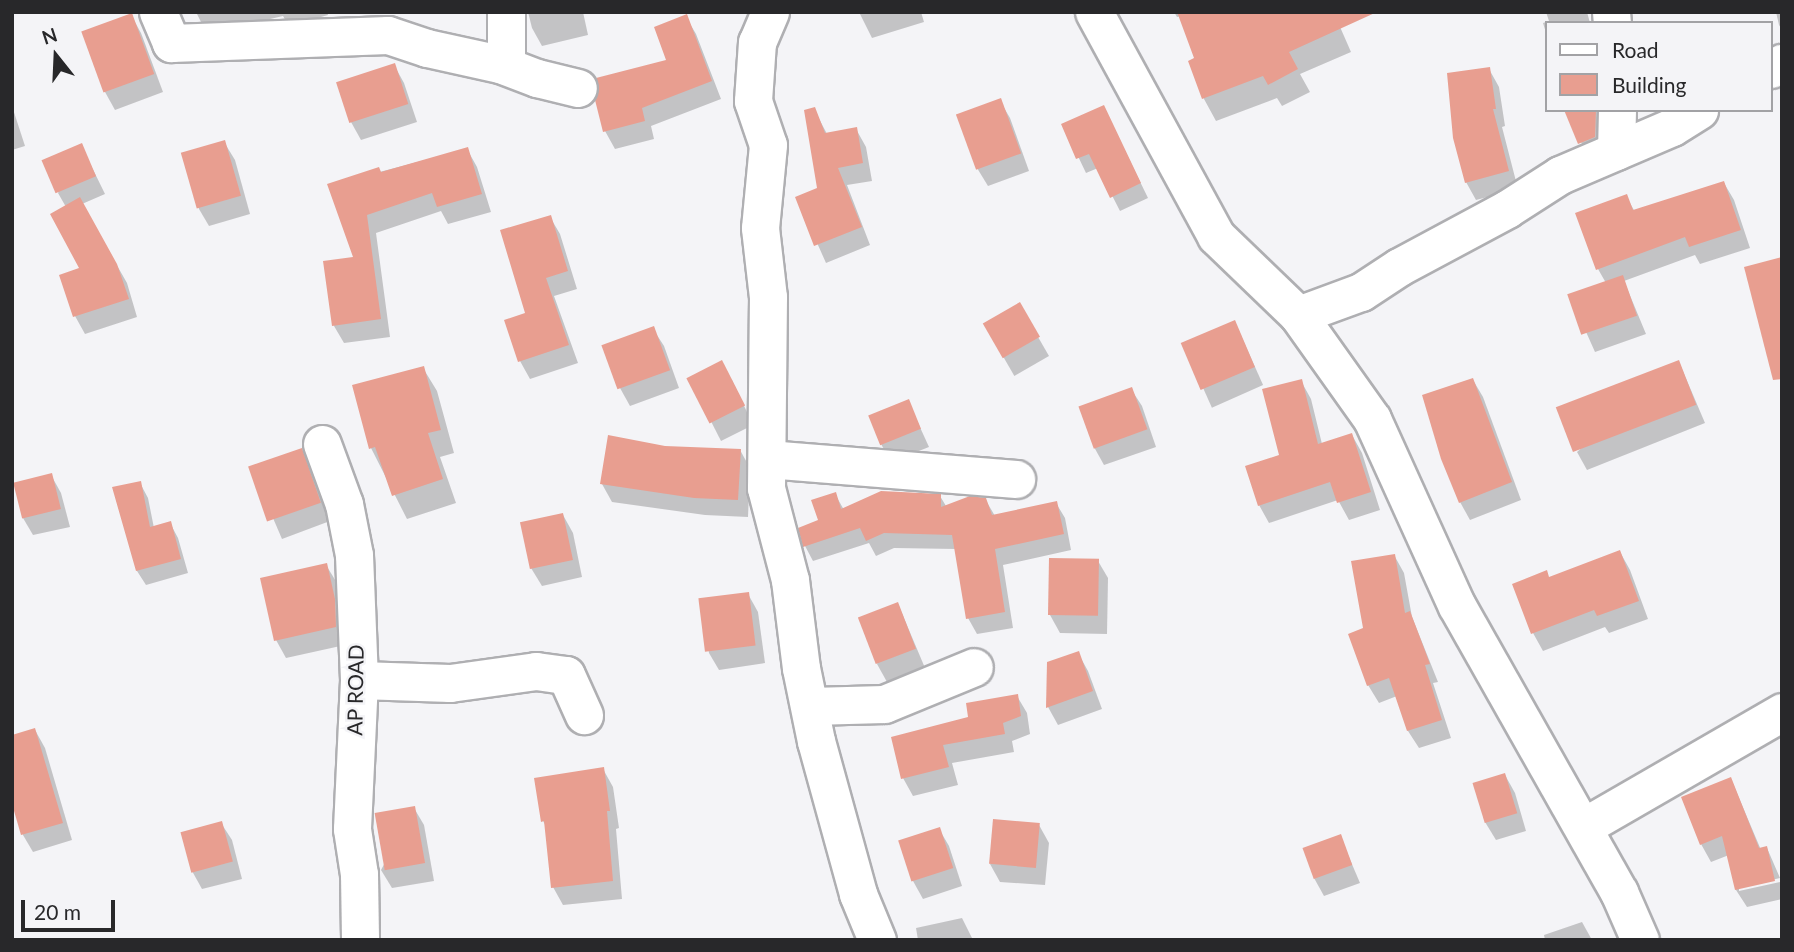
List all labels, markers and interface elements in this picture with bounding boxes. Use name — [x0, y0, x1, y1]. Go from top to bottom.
north arrow — [21, 21, 91, 91]
legend — [1546, 21, 1773, 112]
text: N — [39, 22, 60, 49]
text: Road — [1612, 37, 1659, 62]
text: Building — [1612, 72, 1687, 97]
street label: AP ROAD — [342, 644, 368, 736]
scale bar — [24, 886, 119, 930]
text: 20 m — [34, 899, 81, 924]

